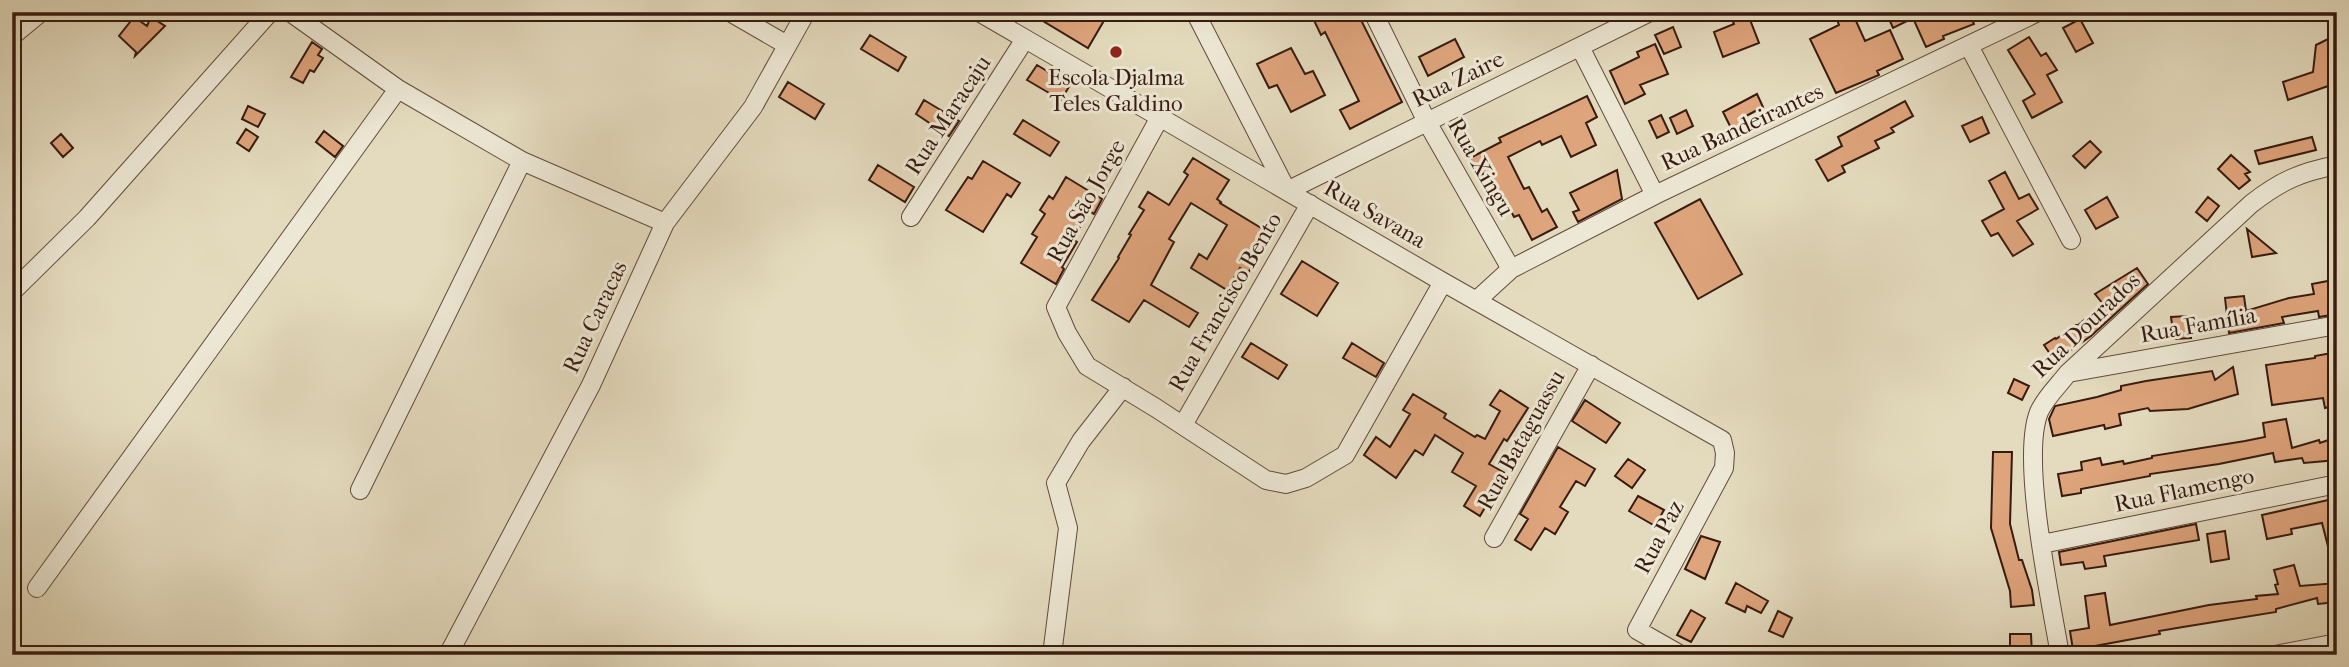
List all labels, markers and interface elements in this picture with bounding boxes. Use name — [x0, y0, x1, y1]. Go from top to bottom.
marker: Escola Djalma Teles Galdino — [1108, 44, 1124, 60]
street label: Rua Zaire — [1408, 45, 1508, 113]
street label: Rua Maracaju — [899, 50, 997, 180]
place label: Escola Djalma Teles Galdino — [1048, 64, 1184, 117]
street label: Rua Bandeirantes — [1656, 78, 1828, 176]
street label: Rua Xingu — [1442, 113, 1520, 221]
street label: Rua São Jorge — [1041, 135, 1131, 267]
street label: Rua Savana — [1319, 174, 1431, 254]
street label: Rua Francisco Bento — [1163, 208, 1287, 396]
street label: Rua Caracas — [557, 257, 633, 377]
street label: Rua Dourados — [2026, 267, 2146, 383]
street label: Rua Família — [2138, 301, 2259, 348]
street label: Rua Bataguassu — [1471, 365, 1571, 515]
street label: Rua Flamengo — [2112, 462, 2256, 518]
street label: Rua Paz — [1628, 496, 1690, 578]

